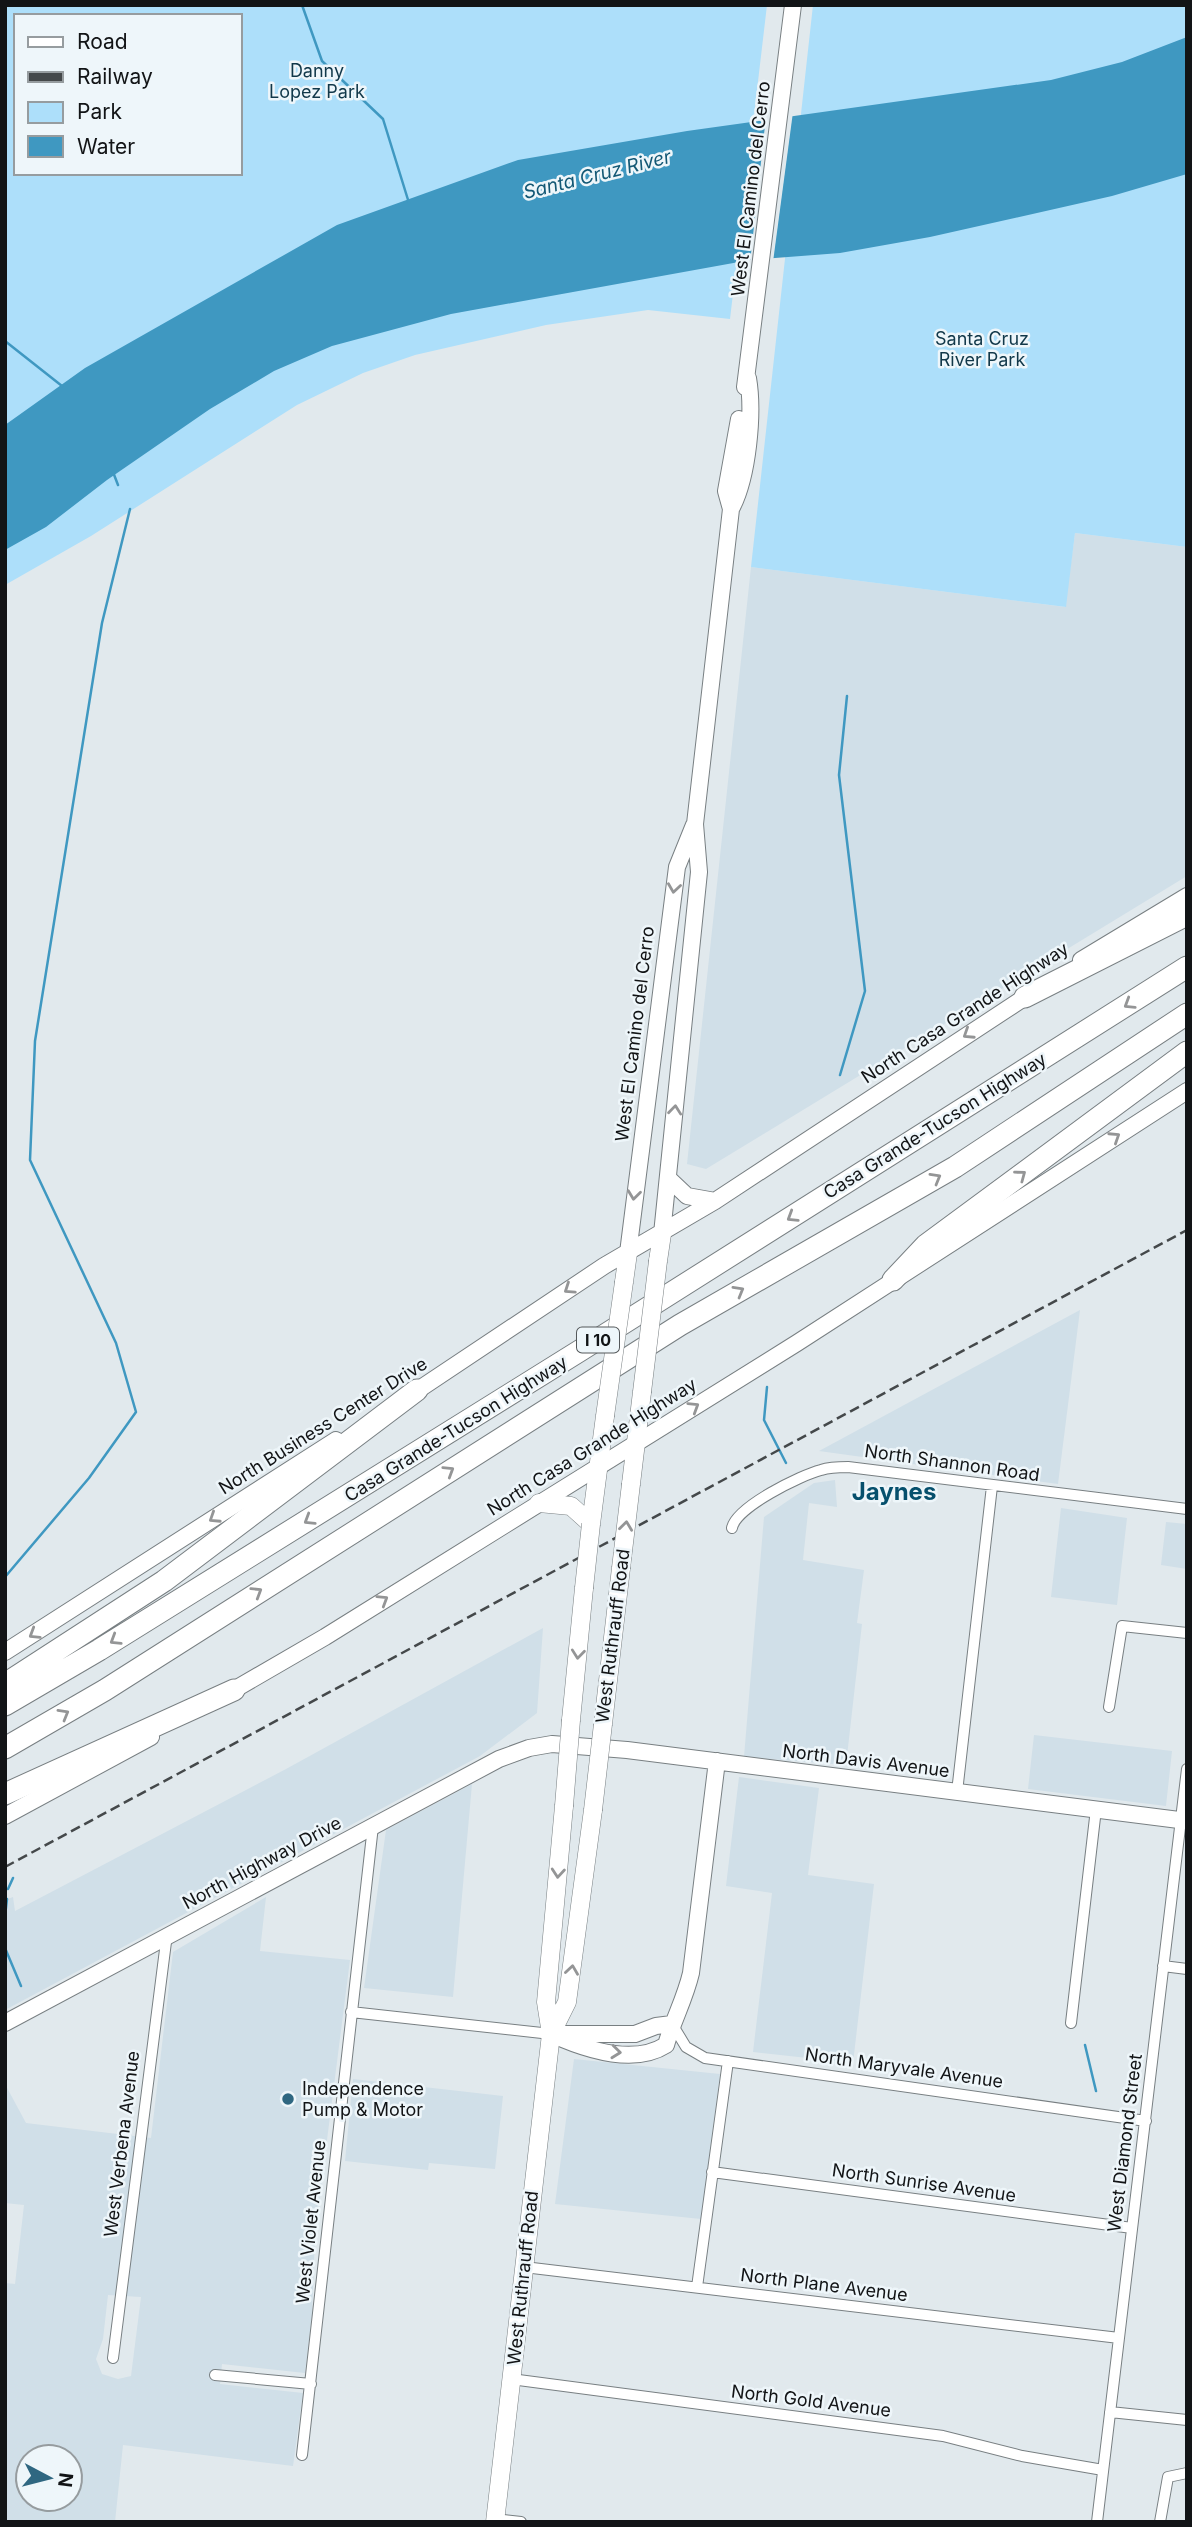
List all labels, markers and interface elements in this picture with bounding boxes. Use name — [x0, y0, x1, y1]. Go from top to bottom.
legend — [14, 14, 242, 175]
text: Road — [77, 29, 128, 54]
park label: Danny Lopez Park — [269, 60, 365, 102]
text: Railway — [77, 64, 153, 89]
street label: West El Camino del Cerro — [727, 80, 774, 298]
text: Park — [77, 99, 122, 124]
text: Water — [77, 134, 135, 159]
water label: Santa Cruz River — [521, 145, 674, 204]
park label: Santa Cruz River Park — [935, 328, 1029, 370]
one-way arrow — [666, 882, 681, 894]
street label: West El Camino del Cerro — [611, 925, 658, 1143]
street label: North Casa Grande Highway — [857, 938, 1072, 1087]
one-way arrow — [1124, 995, 1137, 1008]
one-way arrow — [963, 1026, 976, 1039]
street label: Casa Grande-Tucson Highway — [819, 1048, 1050, 1203]
one-way arrow — [668, 1105, 683, 1116]
one-way arrow — [1108, 1133, 1121, 1146]
one-way arrow — [1013, 1170, 1026, 1183]
one-way arrow — [929, 1173, 942, 1186]
one-way arrow — [626, 1190, 641, 1201]
one-way arrow — [786, 1209, 799, 1222]
one-way arrow — [564, 1281, 577, 1294]
one-way arrow — [732, 1286, 745, 1299]
road number: I 10 — [577, 1328, 619, 1352]
street label: Casa Grande-Tucson Highway — [340, 1351, 571, 1506]
street label: North Business Center Drive — [215, 1353, 431, 1498]
street label: North Casa Grande Highway — [483, 1373, 700, 1520]
one-way arrow — [686, 1403, 699, 1416]
street label: North Shannon Road — [863, 1440, 1041, 1485]
one-way arrow — [441, 1466, 454, 1479]
district label: Jaynes — [852, 1477, 936, 1506]
one-way arrow — [209, 1510, 222, 1523]
one-way arrow — [303, 1512, 316, 1525]
one-way arrow — [618, 1520, 633, 1532]
street label: West Ruthrauff Road — [591, 1548, 634, 1724]
one-way arrow — [249, 1588, 262, 1601]
one-way arrow — [375, 1596, 388, 1609]
one-way arrow — [29, 1625, 42, 1638]
one-way arrow — [110, 1632, 123, 1645]
one-way arrow — [571, 1649, 586, 1660]
one-way arrow — [57, 1709, 70, 1722]
street label: North Davis Avenue — [781, 1740, 951, 1781]
street label: North Highway Drive — [179, 1812, 345, 1913]
one-way arrow — [551, 1867, 566, 1878]
one-way arrow — [564, 1964, 579, 1976]
street label: North Maryvale Avenue — [804, 2043, 1004, 2092]
one-way arrow — [610, 2045, 622, 2060]
street label: West Verbena Avenue — [100, 2050, 143, 2238]
street label: West Diamond Street — [1103, 2053, 1146, 2233]
place label: Independence Pump & Motor — [302, 2078, 424, 2120]
marker: Independence Pump & Motor — [280, 2091, 296, 2107]
street label: West Violet Avenue — [291, 2139, 330, 2305]
street label: North Sunrise Avenue — [831, 2159, 1017, 2206]
street label: West Ruthrauff Road — [503, 2190, 542, 2366]
street label: North Plane Avenue — [739, 2264, 909, 2305]
street label: North Gold Avenue — [730, 2380, 892, 2421]
north arrow — [14, 2443, 84, 2513]
text: N — [53, 2471, 78, 2489]

